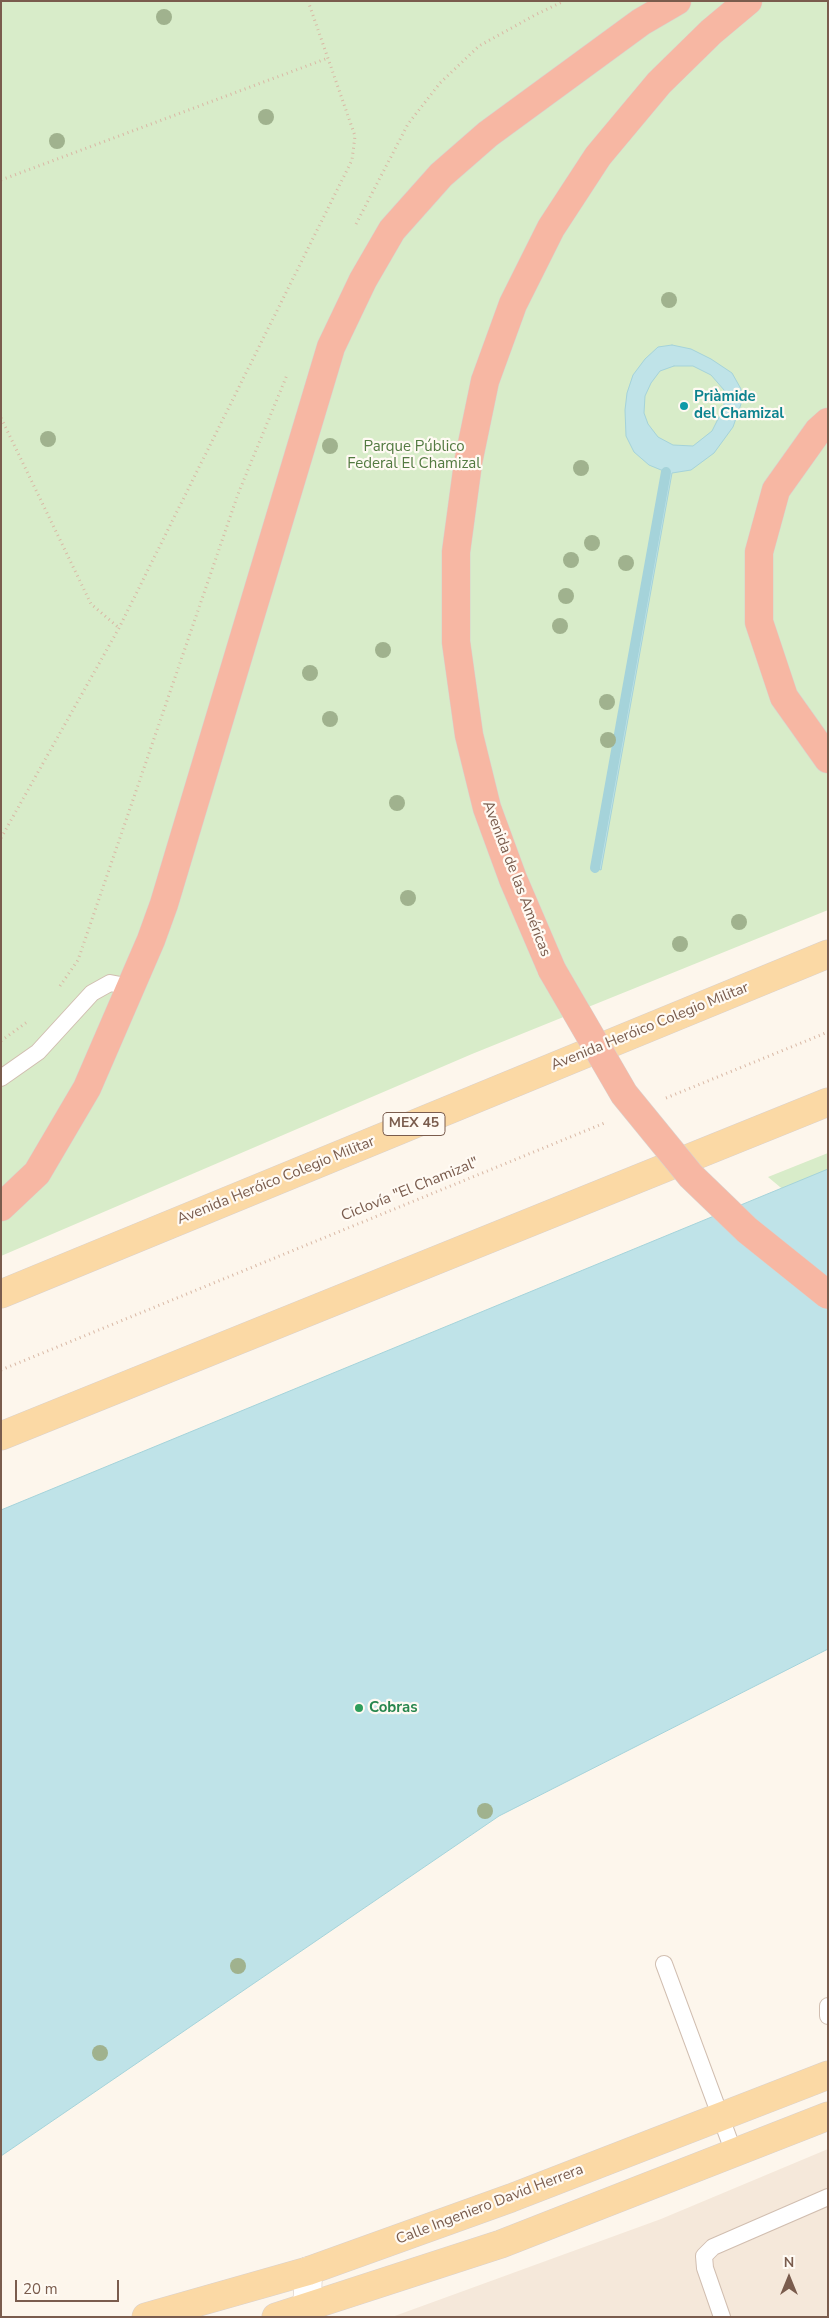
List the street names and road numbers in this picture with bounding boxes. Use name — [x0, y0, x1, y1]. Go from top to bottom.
street label: Avenida de las Américas — [478, 799, 554, 959]
street label: Avenida Heróico Colegio Militar — [548, 979, 752, 1075]
road number: MEX 45 — [383, 1112, 445, 1136]
street label: Avenida Heróico Colegio Militar — [174, 1133, 378, 1229]
street label: Ciclovía "El Chamizal" — [339, 1154, 481, 1226]
street label: Calle Ingeniero David Herrera — [394, 2161, 586, 2249]

